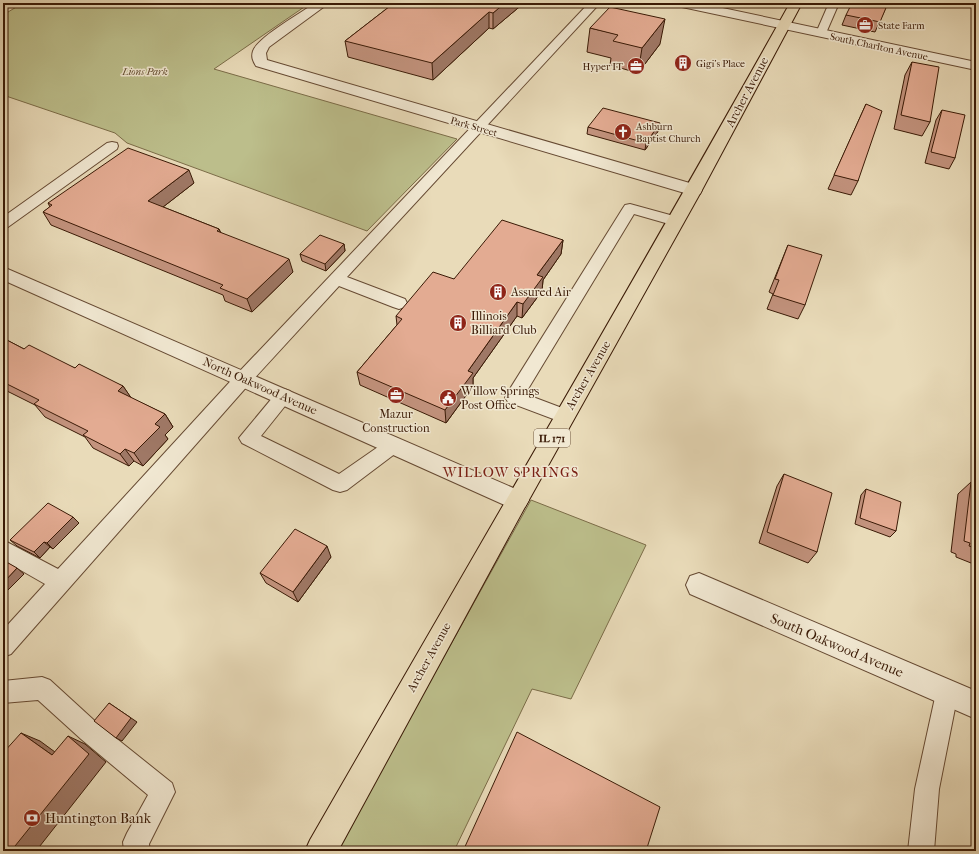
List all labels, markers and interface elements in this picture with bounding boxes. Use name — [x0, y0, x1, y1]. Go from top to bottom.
office icon: State Farm — [855, 15, 875, 35]
place label: State Farm — [878, 20, 925, 32]
street label: South Charlton Avenue — [829, 31, 929, 63]
building icon: Gigi's Place — [673, 53, 693, 73]
street label: Archer Avenue — [722, 55, 771, 130]
office icon: Hyper IT — [626, 56, 646, 76]
place label: Gigi's Place — [696, 58, 745, 70]
place label: Hyper IT — [583, 61, 623, 73]
park label: Lions Park — [121, 66, 168, 78]
street label: Park Street — [449, 115, 499, 140]
place label: Ashburn Baptist Church — [635, 121, 701, 145]
church icon: Ashburn Baptist Church — [613, 122, 633, 142]
building icon: Assured Air — [488, 282, 508, 302]
place label: Assured Air — [510, 285, 572, 299]
place label: Illinois Billiard Club — [471, 309, 537, 337]
building icon: Illinois Billiard Club — [448, 313, 468, 333]
street label: Archer Avenue — [562, 338, 613, 413]
street label: North Oakwood Avenue — [201, 354, 319, 418]
place label: Willow Springs Post Office — [460, 384, 540, 412]
office icon: Mazur Construction — [386, 385, 406, 405]
public building icon: Willow Springs Post Office — [438, 388, 458, 408]
place label: Mazur Construction — [362, 407, 430, 435]
road number: IL 171 — [534, 429, 570, 447]
district label: WILLOW SPRINGS — [442, 464, 579, 481]
street label: South Oakwood Avenue — [768, 610, 906, 681]
street label: Archer Avenue — [404, 620, 454, 695]
bank icon: Huntington Bank — [22, 808, 42, 828]
place label: Huntington Bank — [45, 810, 152, 827]

